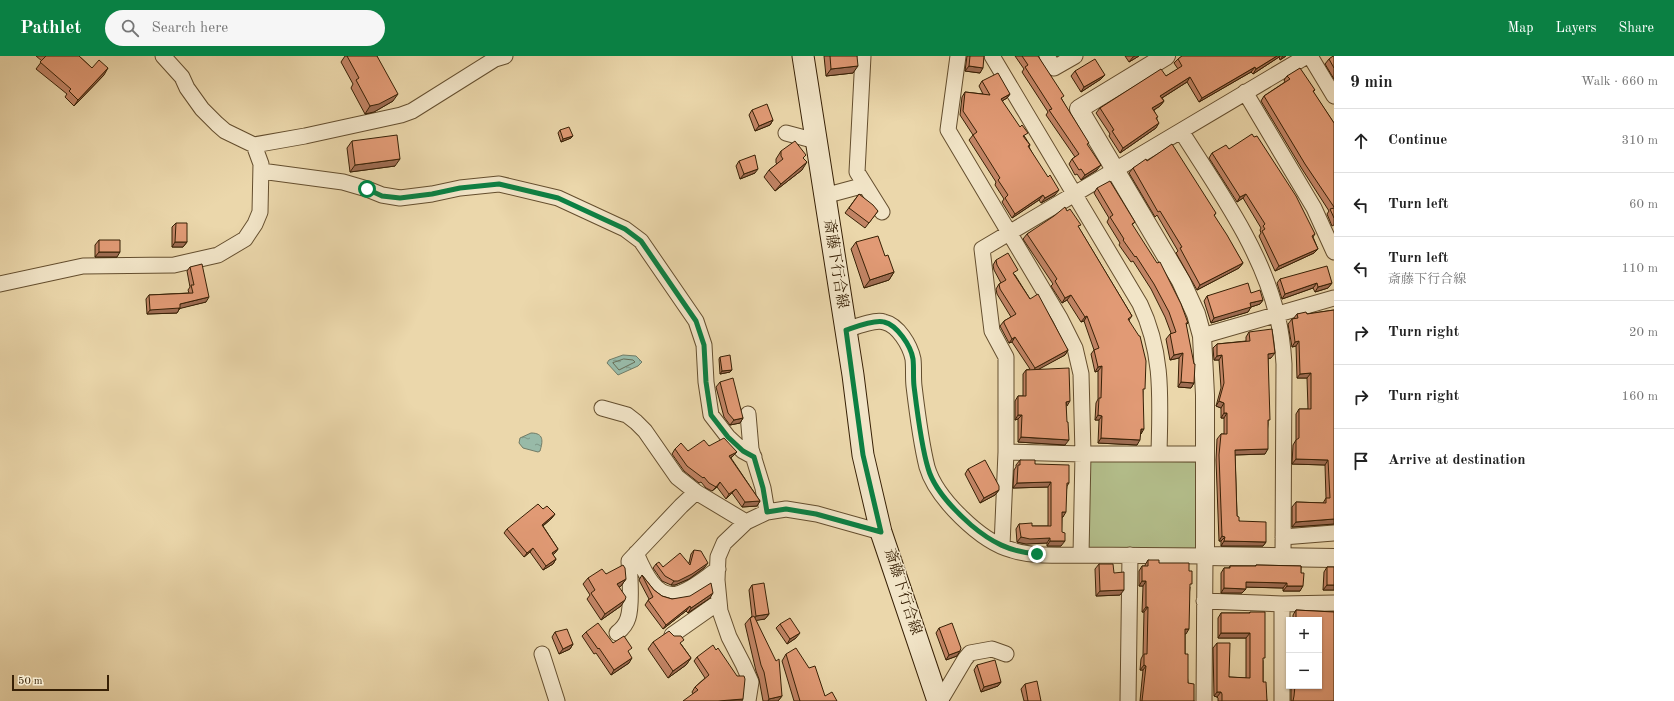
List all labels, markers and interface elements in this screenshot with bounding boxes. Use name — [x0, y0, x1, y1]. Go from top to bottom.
search box — [105, 10, 385, 46]
icon: search — [119, 17, 141, 39]
text: Pathlet — [20, 19, 81, 38]
text: Search here — [151, 21, 228, 36]
text: Map — [1508, 21, 1534, 35]
text: Layers — [1556, 21, 1597, 35]
text: Share — [1619, 21, 1654, 35]
text: 9 min — [1350, 74, 1393, 91]
text: Walk · 660 m — [1581, 75, 1658, 88]
icon: ahead — [1350, 130, 1372, 152]
text: Continue — [1388, 133, 1447, 148]
text: 310 m — [1621, 134, 1658, 147]
route start — [358, 180, 376, 198]
icon: left — [1350, 194, 1372, 216]
text: Turn left — [1388, 197, 1448, 212]
text: 60 m — [1629, 198, 1658, 211]
street label: 斎藤下行合線 — [821, 218, 851, 310]
text: Turn left — [1388, 251, 1448, 266]
icon: left — [1350, 258, 1372, 280]
text: 110 m — [1621, 262, 1658, 275]
text: 斎藤下行合線 — [1388, 273, 1466, 286]
icon: right — [1350, 322, 1372, 344]
text: Turn right — [1388, 325, 1459, 340]
text: 20 m — [1629, 326, 1658, 339]
icon: right — [1350, 386, 1372, 408]
text: Turn right — [1388, 389, 1459, 404]
text: 160 m — [1621, 390, 1658, 403]
icon: arrive — [1350, 450, 1372, 472]
text: Arrive at destination — [1388, 453, 1526, 468]
route end — [1028, 545, 1046, 563]
street label: 斎藤下行合線 — [881, 546, 925, 637]
map controls — [1286, 617, 1322, 689]
button: + — [1286, 617, 1322, 653]
button: − — [1286, 653, 1322, 689]
scale bar — [12, 673, 109, 692]
text: 50 m — [18, 676, 43, 687]

